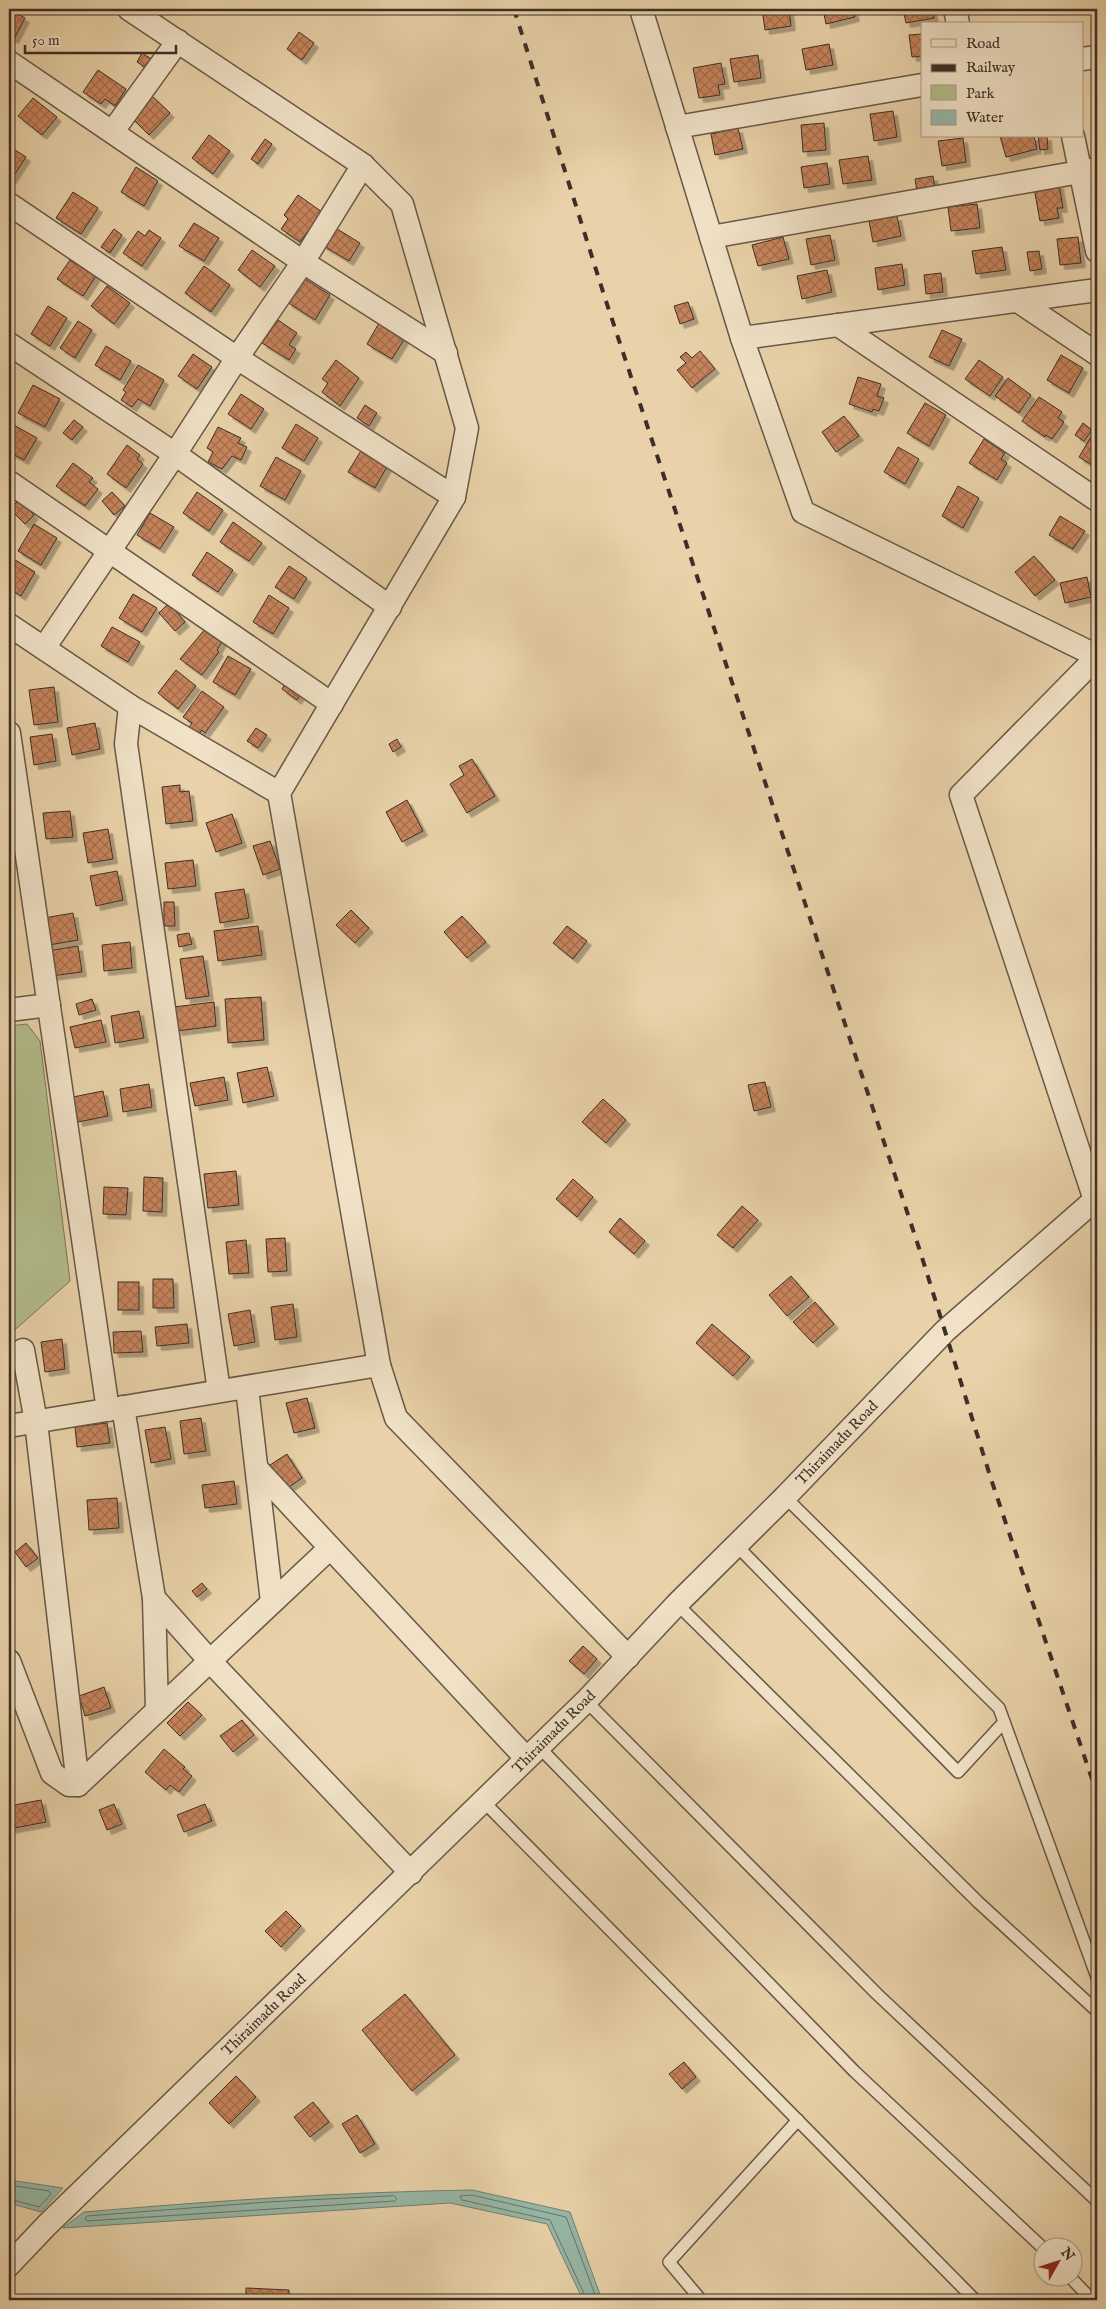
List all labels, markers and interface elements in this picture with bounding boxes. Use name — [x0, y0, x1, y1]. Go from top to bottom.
scale bar — [25, 22, 176, 54]
legend — [921, 22, 1084, 138]
text: 50 m — [32, 31, 60, 50]
text: Road — [966, 34, 1001, 53]
text: Railway — [966, 58, 1016, 77]
text: Park — [966, 84, 996, 103]
text: Water — [966, 108, 1004, 127]
street label: Thiraimadu Road — [792, 1396, 883, 1489]
street label: Thiraimadu Road — [508, 1686, 600, 1778]
street label: Thiraimadu Road — [218, 1969, 311, 2060]
north arrow — [1034, 2236, 1084, 2286]
text: N — [1056, 2243, 1078, 2265]

